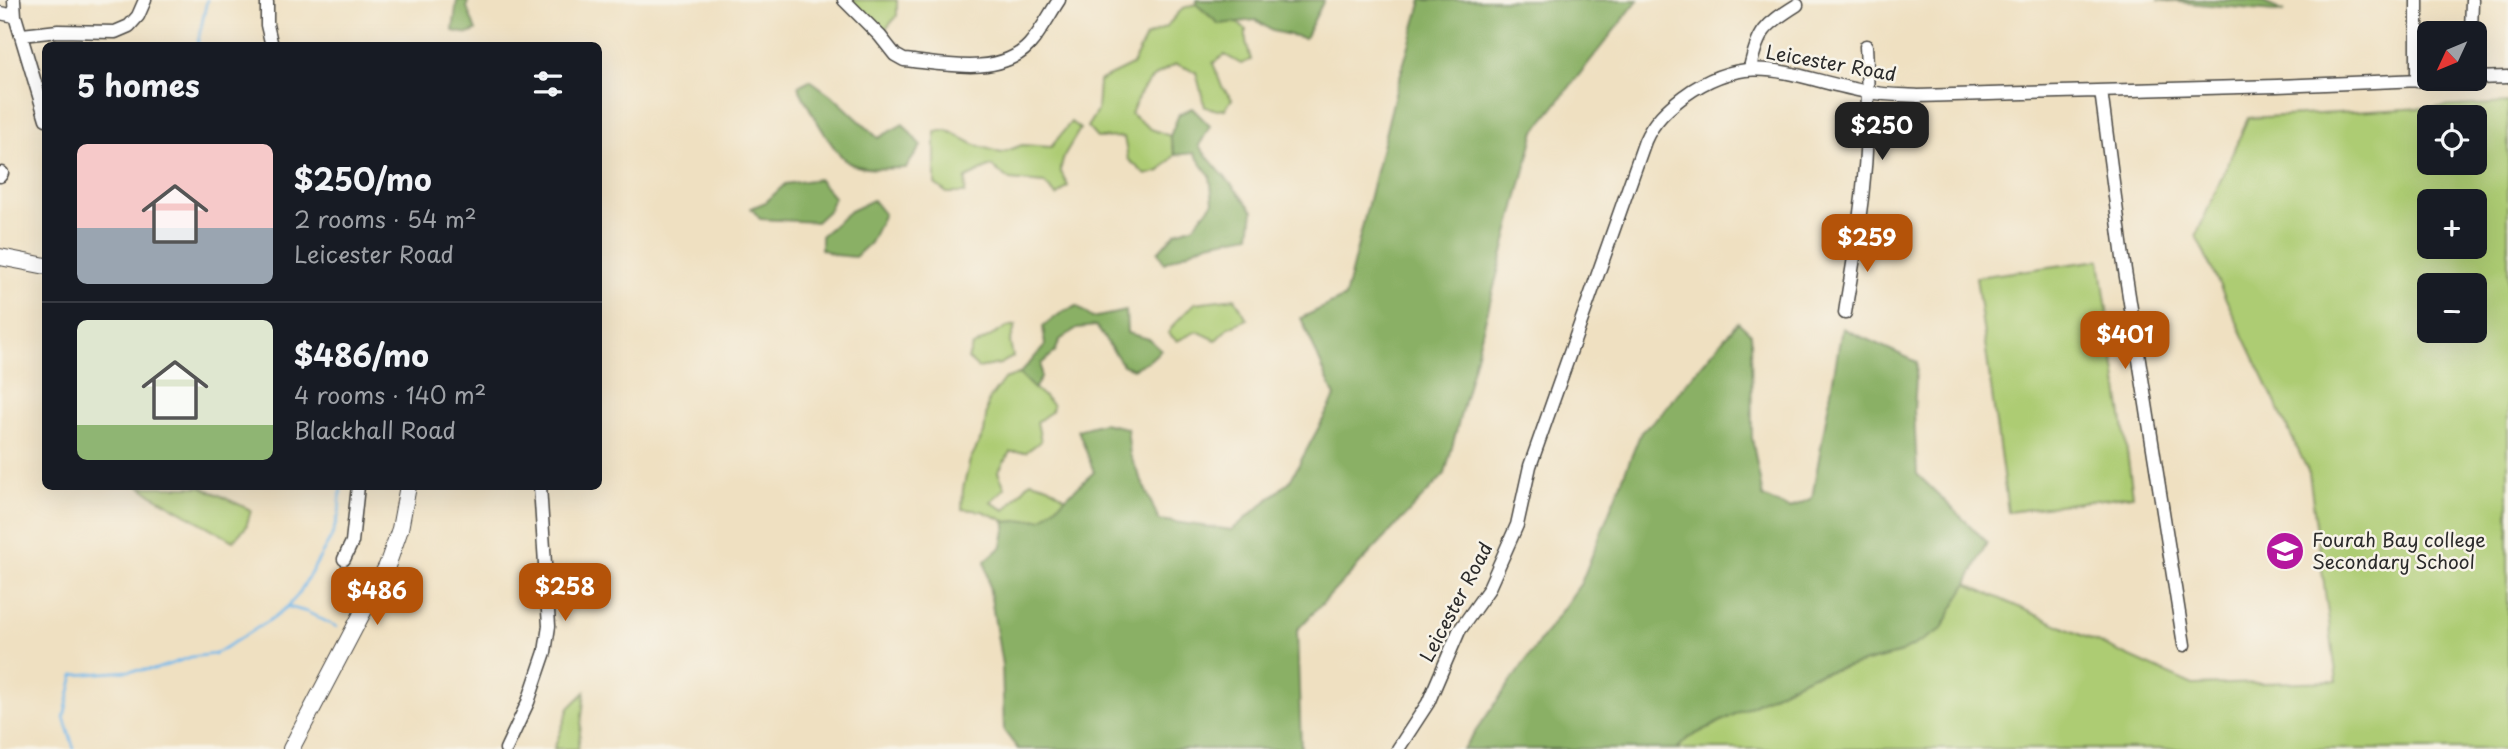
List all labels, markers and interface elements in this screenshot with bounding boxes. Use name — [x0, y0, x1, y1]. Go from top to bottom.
north arrow — [2417, 21, 2487, 91]
map controls — [2417, 21, 2487, 343]
street label: Leicester Road — [1764, 37, 1899, 87]
text: 5 homes — [77, 62, 200, 107]
icon: filters — [529, 65, 567, 103]
pin: $250 — [1841, 102, 1923, 162]
button: locate — [2417, 105, 2487, 175]
text: $250 — [1851, 107, 1913, 142]
text: $250/mo — [294, 156, 432, 201]
icon: home — [133, 172, 217, 256]
button: + — [2417, 189, 2487, 259]
text: 2 rooms · 54 m² — [294, 201, 477, 236]
pin: $259 — [1826, 215, 1908, 274]
text: $259 — [1838, 219, 1896, 254]
text: Leicester Road — [294, 236, 454, 271]
button: − — [2417, 273, 2487, 343]
pin: $401 — [2084, 312, 2166, 371]
text: $401 — [2096, 316, 2154, 351]
text: $486/mo — [294, 332, 429, 377]
icon: home — [133, 348, 217, 432]
text: 4 rooms · 140 m² — [294, 377, 486, 412]
text: Blackhall Road — [294, 412, 456, 447]
place label: Fourah Bay college Secondary School — [2312, 525, 2486, 575]
school or university icon: Fourah Bay college Secondary School — [2264, 530, 2306, 572]
street label: Leicester Road — [1412, 537, 1499, 666]
pin: $258 — [524, 564, 606, 623]
pin: $486 — [336, 568, 418, 627]
text: $258 — [535, 568, 595, 603]
text: $486 — [347, 572, 407, 607]

